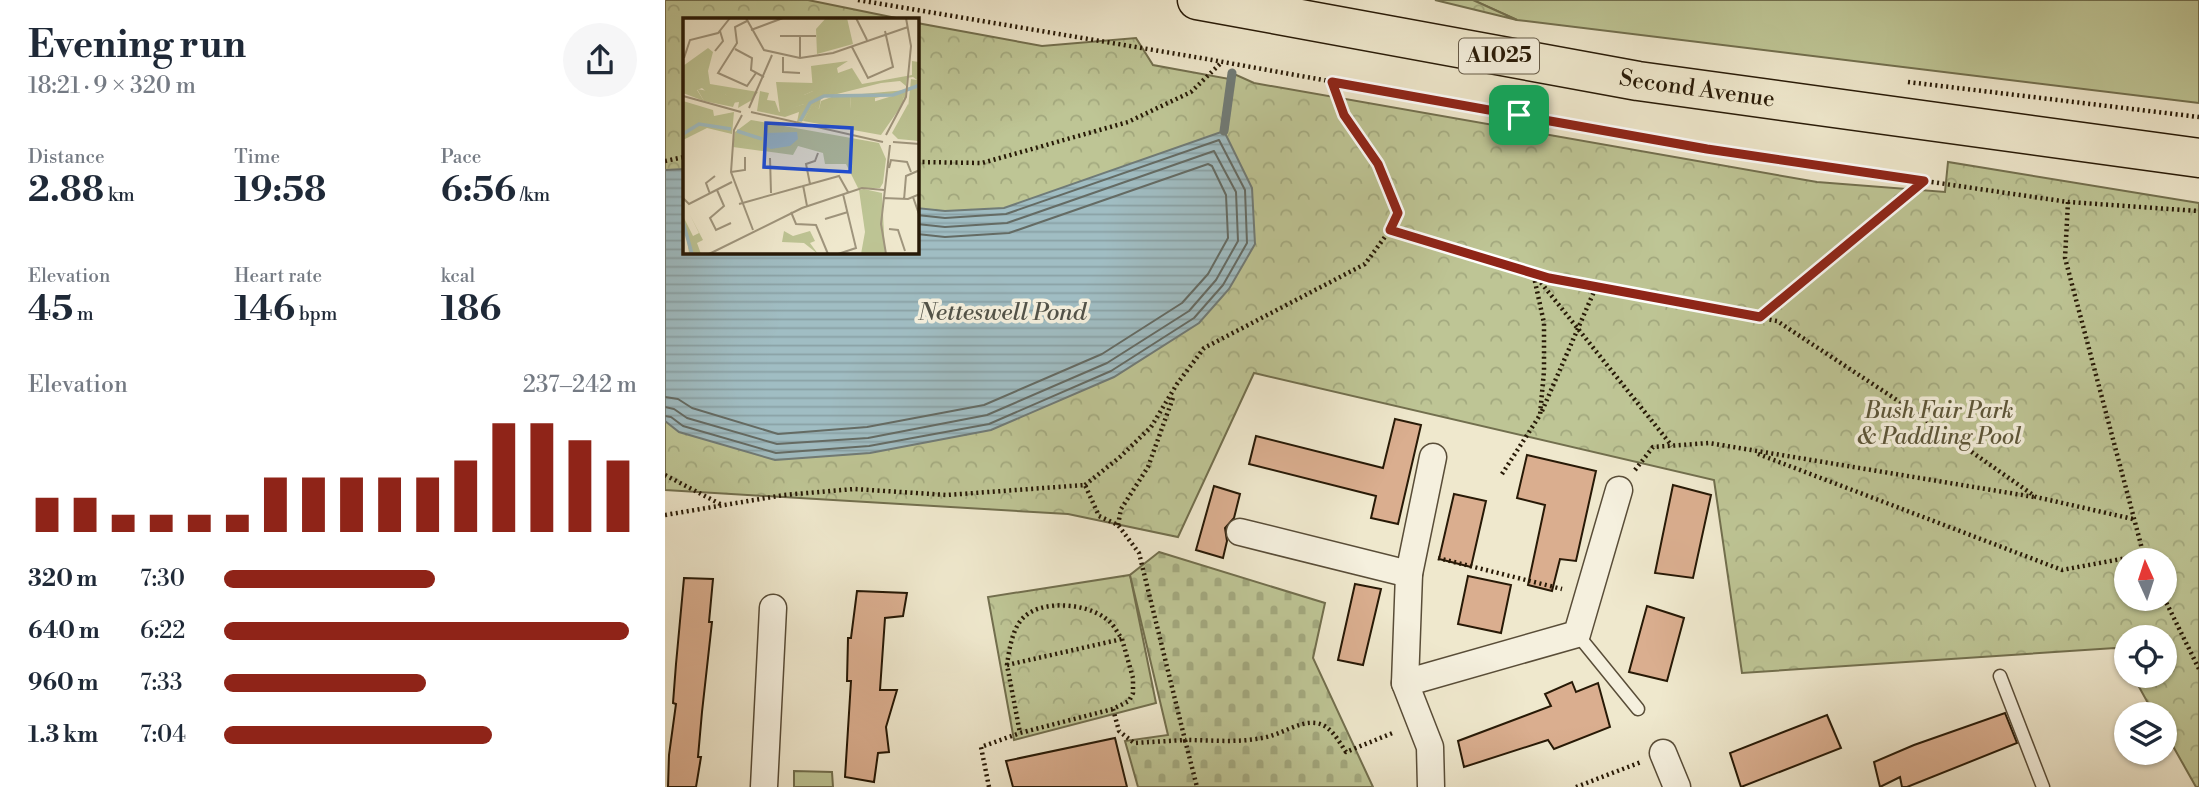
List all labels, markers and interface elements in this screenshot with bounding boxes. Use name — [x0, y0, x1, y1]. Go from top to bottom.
inset map — [683, 18, 919, 254]
text: Evening run — [28, 22, 246, 69]
button: share — [563, 23, 637, 97]
road number: A1025 — [1459, 38, 1539, 74]
street label: Second Avenue — [1617, 64, 1777, 114]
text: 18:21 · 9 × 320 m — [28, 72, 196, 100]
pin — [1489, 85, 1549, 145]
icon: arrive — [1500, 96, 1538, 134]
text: Distance — [28, 145, 105, 169]
text: Time — [234, 145, 280, 169]
text: Pace — [441, 145, 481, 169]
text: 2.88 — [28, 169, 104, 212]
text: 19:58 — [234, 169, 326, 212]
text: 6:56 — [441, 169, 516, 212]
text: km — [104, 183, 135, 207]
text: /km — [516, 183, 550, 207]
text: Elevation — [28, 264, 110, 288]
text: Heart rate — [234, 264, 322, 288]
text: kcal — [441, 264, 475, 288]
text: 45 — [28, 288, 73, 331]
text: 146 — [234, 288, 295, 331]
text: 186 — [441, 288, 501, 331]
water label: Netteswell Pond — [917, 298, 1088, 328]
text: m — [73, 302, 94, 326]
text: bpm — [295, 302, 337, 326]
text: Elevation — [28, 371, 128, 399]
text: 237–242 m — [523, 371, 637, 399]
park label: Bush Fair Park & Paddling Pool — [1857, 397, 2022, 451]
north arrow — [2114, 548, 2177, 611]
map controls — [2114, 548, 2177, 765]
text: 320 m — [28, 565, 98, 593]
text: 7:30 — [140, 565, 185, 593]
text: 640 m — [28, 617, 100, 645]
text: 6:22 — [140, 617, 185, 645]
button: locate — [2114, 625, 2177, 688]
text: 960 m — [28, 669, 98, 697]
text: 7:33 — [140, 669, 182, 697]
button: layers — [2114, 702, 2177, 765]
text: 1.3 km — [28, 721, 98, 749]
text: 7:04 — [140, 721, 186, 749]

